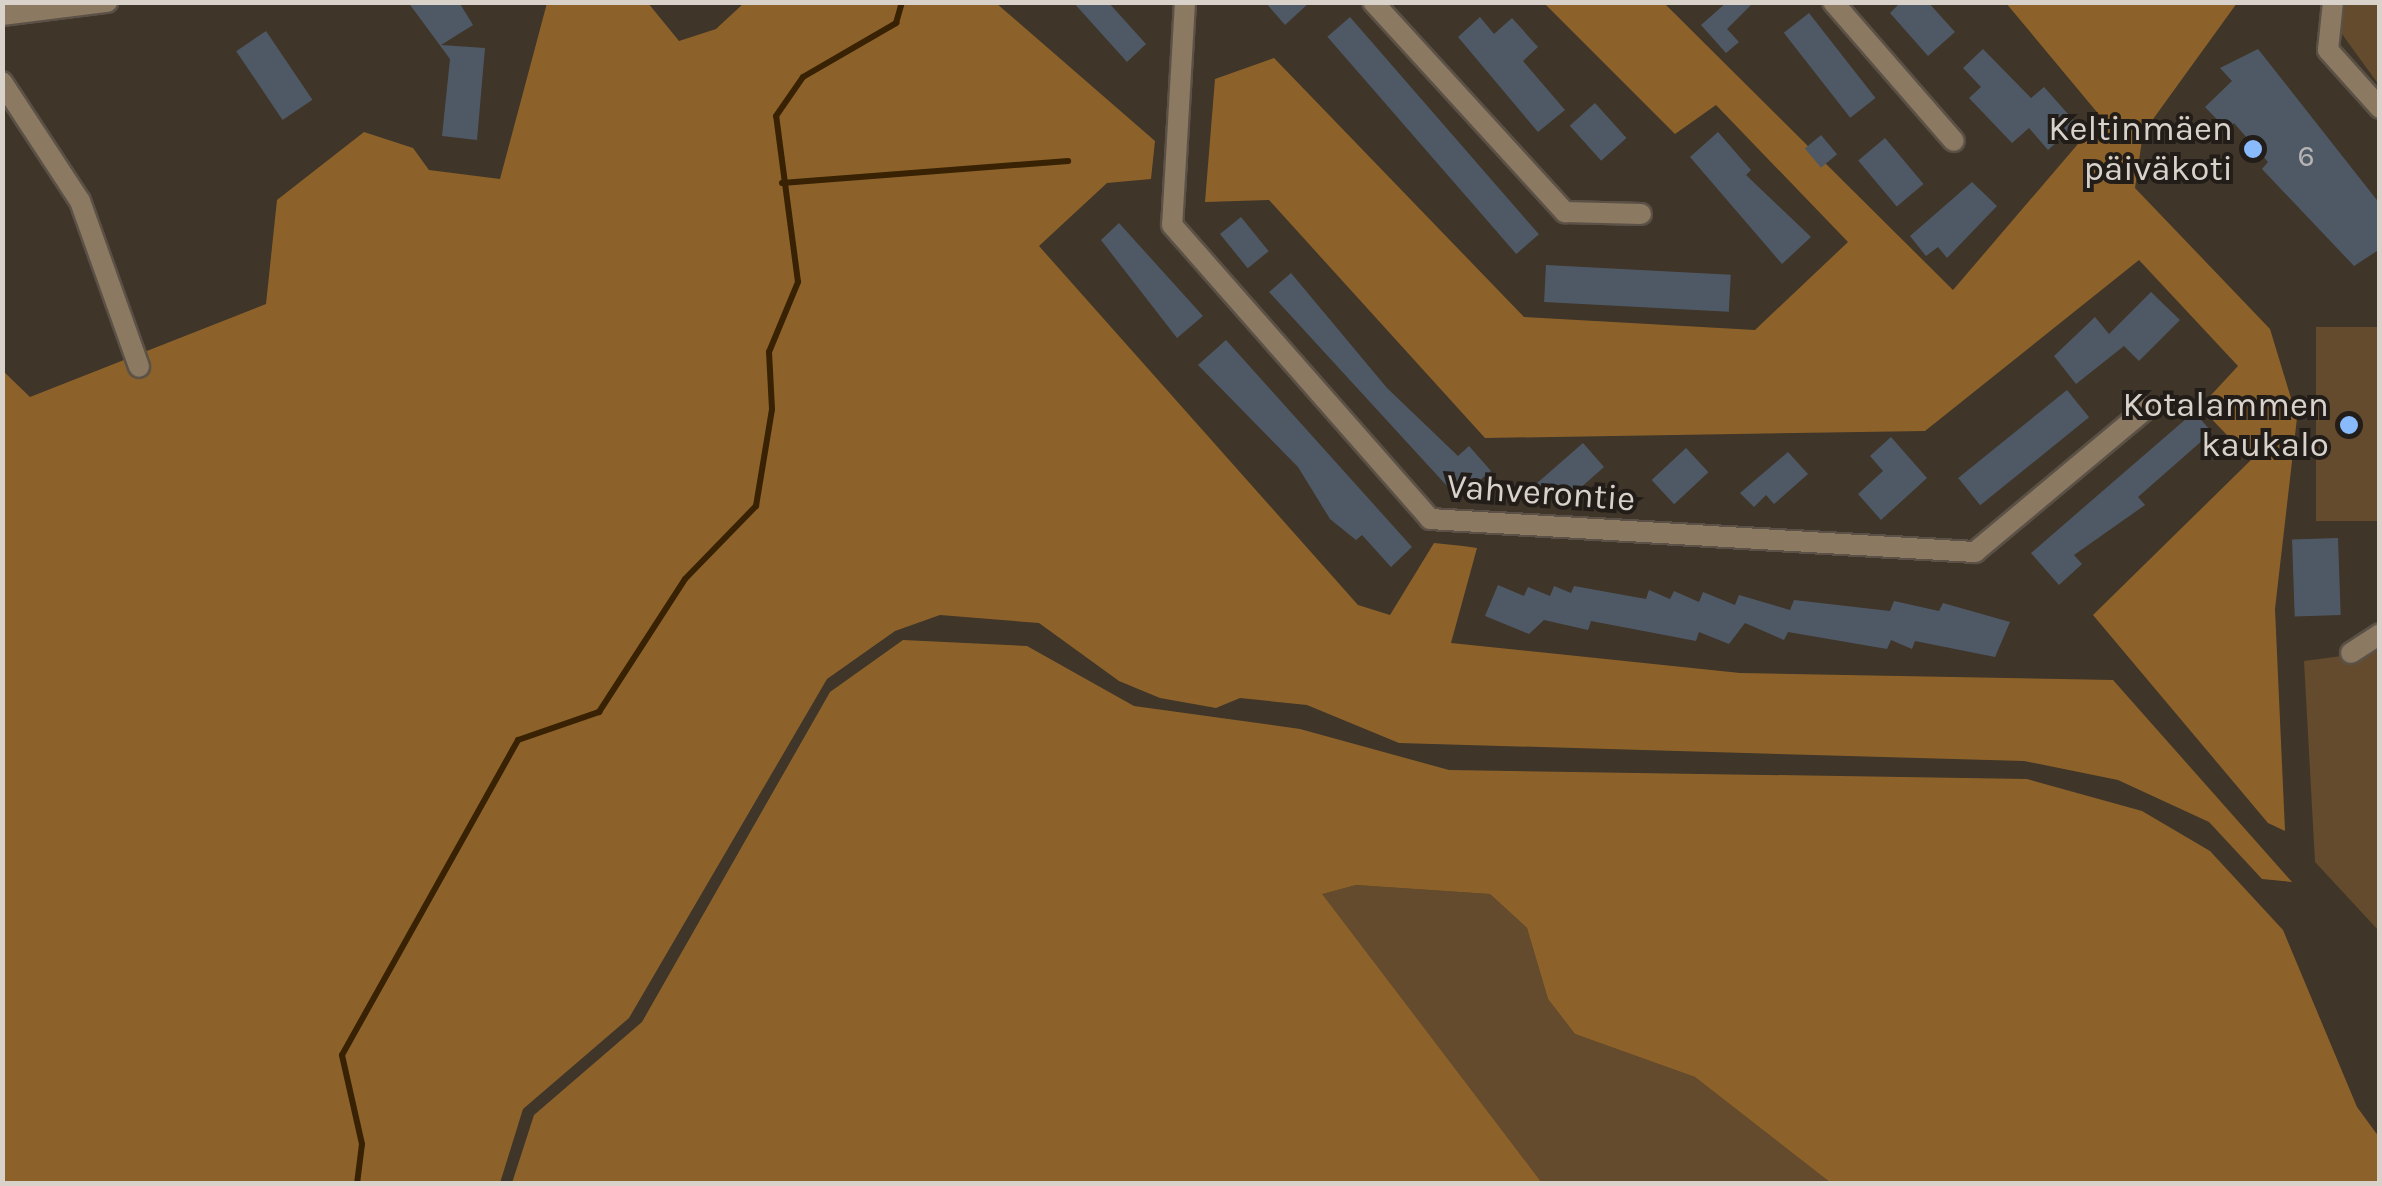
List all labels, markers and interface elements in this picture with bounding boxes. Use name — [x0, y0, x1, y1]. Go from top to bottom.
place label: Keltinmäen päiväkoti — [2048, 108, 2233, 190]
marker: Keltinmäen päiväkoti — [2242, 138, 2264, 160]
house number: 6 — [2297, 138, 2315, 174]
place label: Kotalammen kaukalo — [2123, 384, 2329, 466]
marker: Kotalammen kaukalo — [2338, 414, 2360, 436]
street label: Vahverontie — [1445, 465, 1637, 521]

